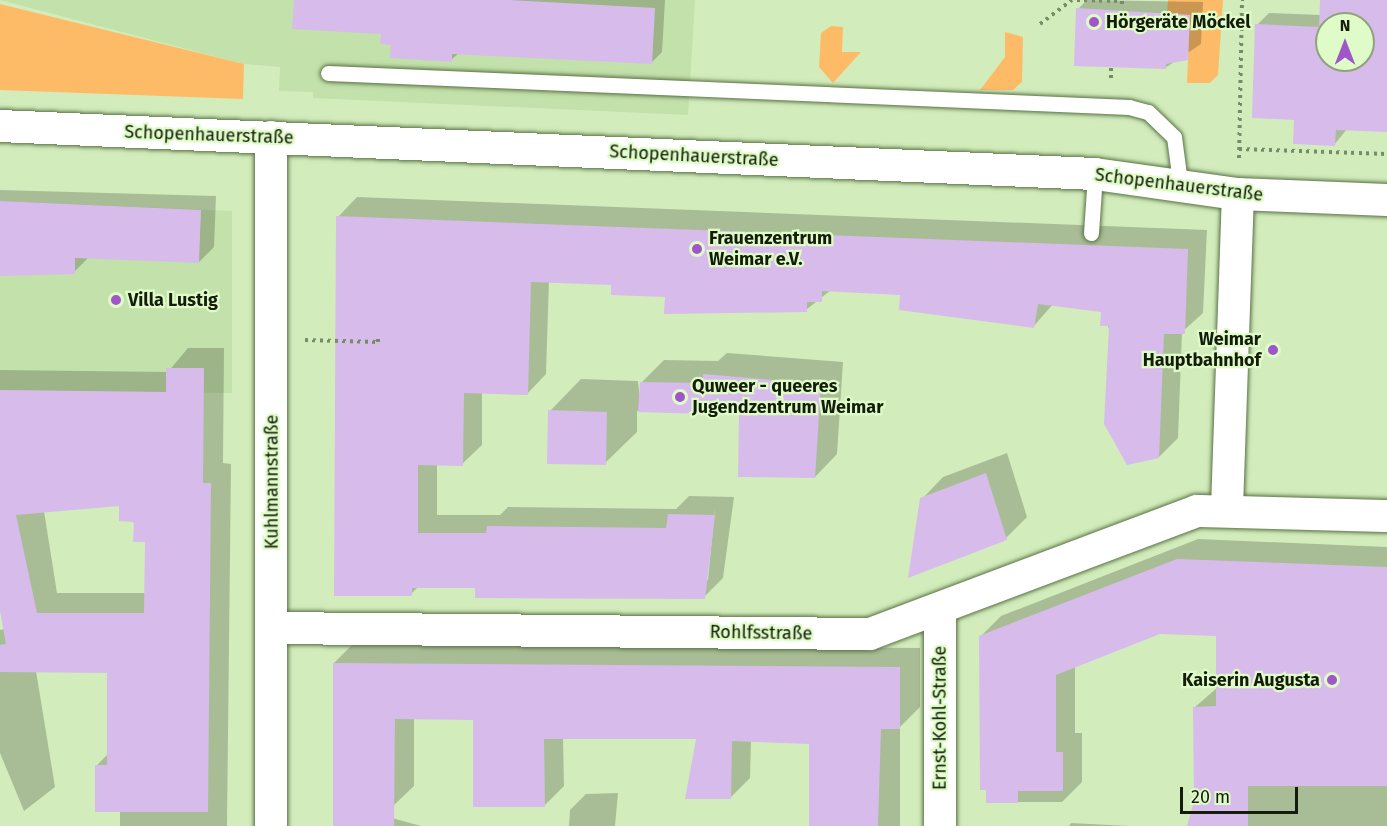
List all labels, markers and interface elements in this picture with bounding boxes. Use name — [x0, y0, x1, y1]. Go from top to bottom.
place label: Hörgeräte Möckel — [1106, 11, 1251, 33]
north arrow — [1315, 12, 1375, 72]
marker: Hörgeräte Möckel — [1087, 15, 1101, 29]
text: N — [1340, 16, 1350, 35]
street label: Schopenhauerstraße — [124, 121, 294, 149]
street label: Schopenhauerstraße — [609, 141, 779, 171]
street label: Schopenhauerstraße — [1094, 164, 1264, 206]
place label: Frauenzentrum Weimar e.V. — [709, 228, 832, 270]
marker: Frauenzentrum Weimar e.V. — [690, 242, 704, 256]
place label: Villa Lustig — [128, 289, 218, 311]
marker: Villa Lustig — [109, 293, 123, 307]
place label: Weimar Hauptbahnhof — [1143, 329, 1261, 372]
marker: Weimar Hauptbahnhof — [1266, 343, 1280, 357]
place label: Quweer - queeres Jugendzentrum Weimar — [692, 376, 883, 418]
marker: Quweer - queeres Jugendzentrum Weimar — [673, 390, 687, 404]
street label: Kuhlmannstraße — [261, 415, 283, 549]
street label: Rohlfsstraße — [710, 621, 812, 645]
street label: Ernst-Kohl-Straße — [929, 646, 951, 790]
place label: Kaiserin Augusta — [1182, 669, 1320, 691]
marker: Kaiserin Augusta — [1325, 673, 1339, 687]
scale bar — [1183, 775, 1302, 813]
text: 20 m — [1191, 786, 1230, 808]

